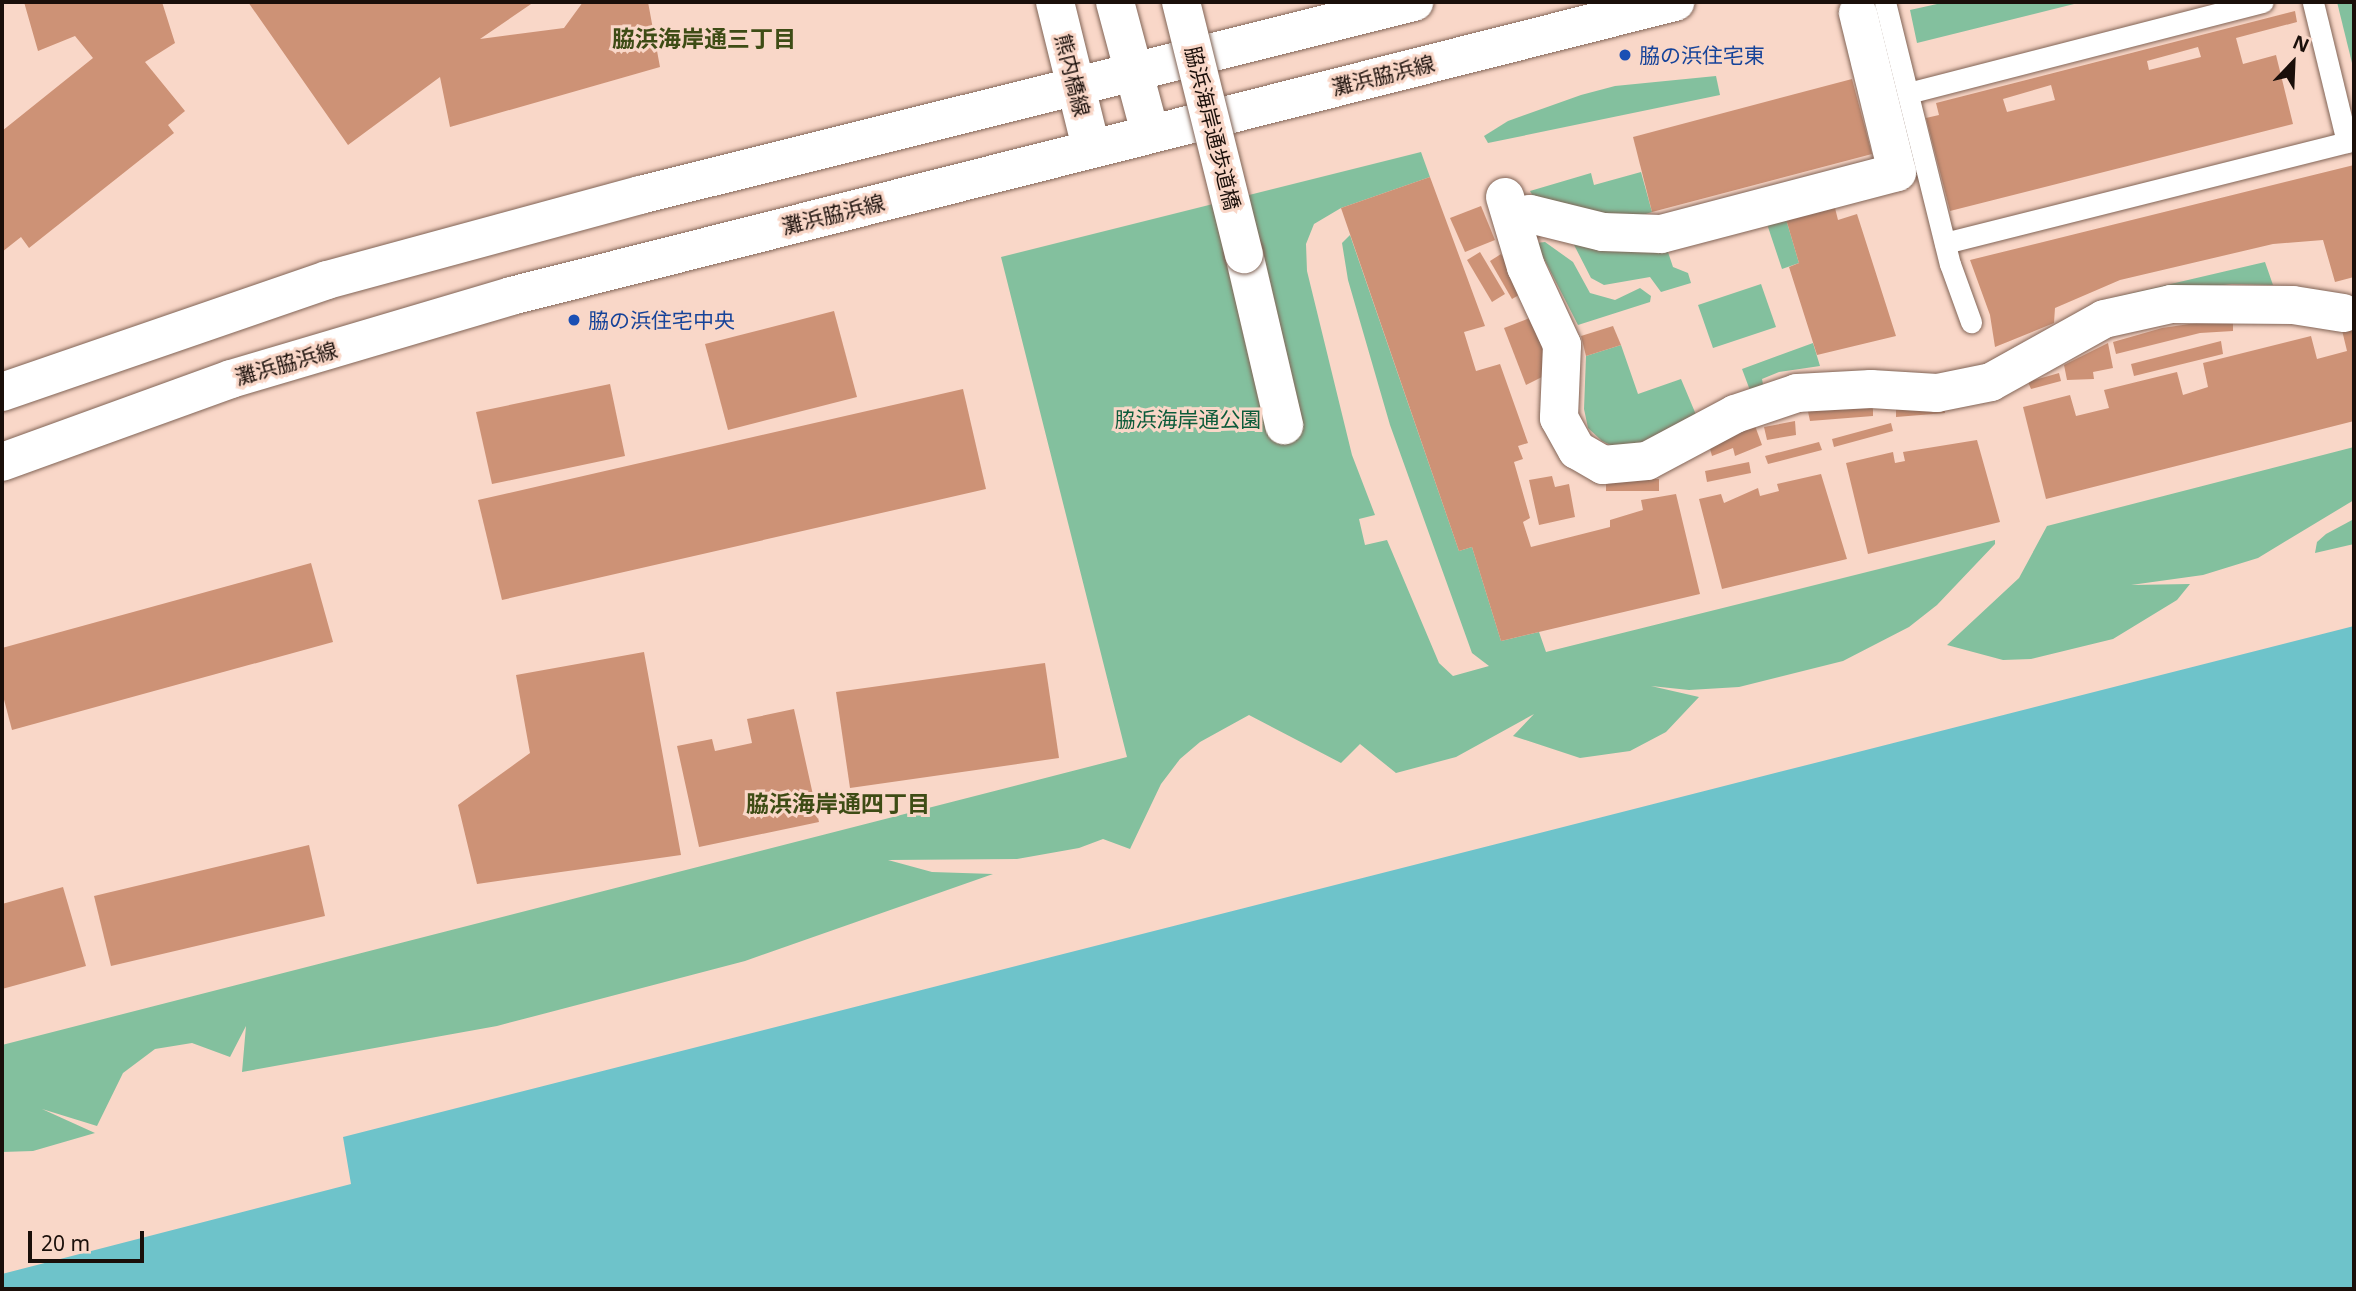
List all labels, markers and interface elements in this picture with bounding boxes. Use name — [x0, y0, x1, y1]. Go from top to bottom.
district label: 脇浜海岸通三丁目 — [612, 24, 796, 52]
north arrow — [2258, 28, 2328, 98]
text: N — [2289, 29, 2313, 59]
street label: 熊内橋線 — [1051, 31, 1095, 119]
place label: 脇の浜住宅東 — [1639, 42, 1765, 68]
street label: 脇浜海岸通歩道橋 — [1180, 43, 1246, 213]
marker: 脇の浜住宅東 — [1617, 47, 1633, 63]
street label: 灘浜脇浜線 — [1329, 50, 1437, 100]
street label: 灘浜脇浜線 — [779, 189, 887, 239]
place label: 脇の浜住宅中央 — [588, 307, 735, 333]
marker: 脇の浜住宅中央 — [566, 312, 582, 328]
street label: 灘浜脇浜線 — [232, 336, 340, 390]
park label: 脇浜海岸通公園 — [1115, 406, 1261, 432]
district label: 脇浜海岸通四丁目 — [746, 789, 930, 817]
scale bar — [32, 1218, 147, 1262]
text: 20 m — [41, 1229, 90, 1257]

